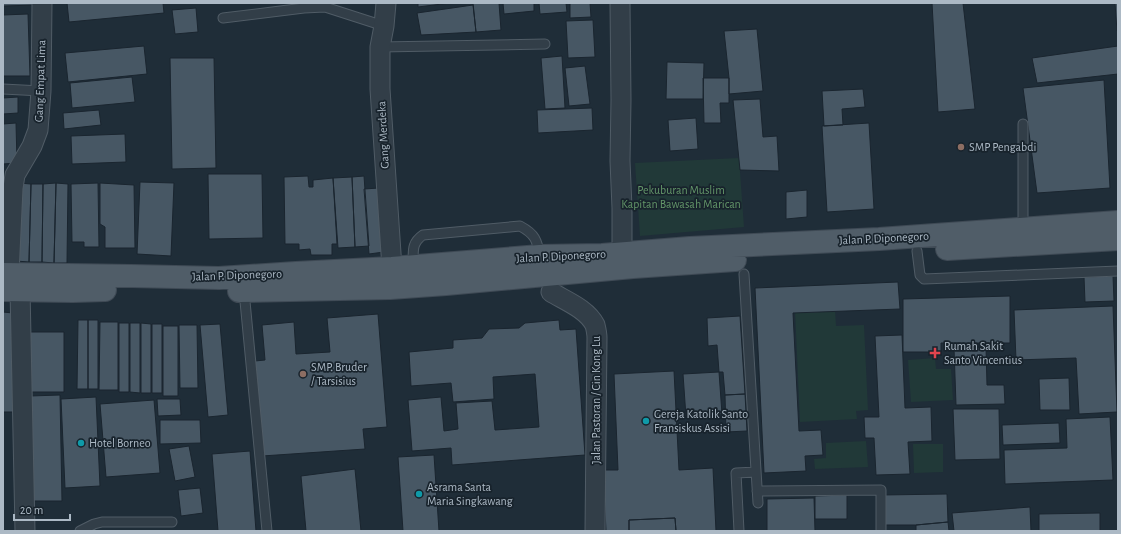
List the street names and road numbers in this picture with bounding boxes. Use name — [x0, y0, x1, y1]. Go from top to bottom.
street label: Gang Empat Lima — [33, 39, 47, 122]
street label: Gang Merdeka — [375, 100, 391, 169]
street label: Jalan P. Diponegoro — [839, 230, 929, 246]
street label: Jalan P. Diponegoro — [516, 248, 606, 264]
street label: Jalan P. Diponegoro — [192, 267, 282, 283]
street label: Jalan Pastoran / Cin Kong Lu — [590, 336, 602, 464]

